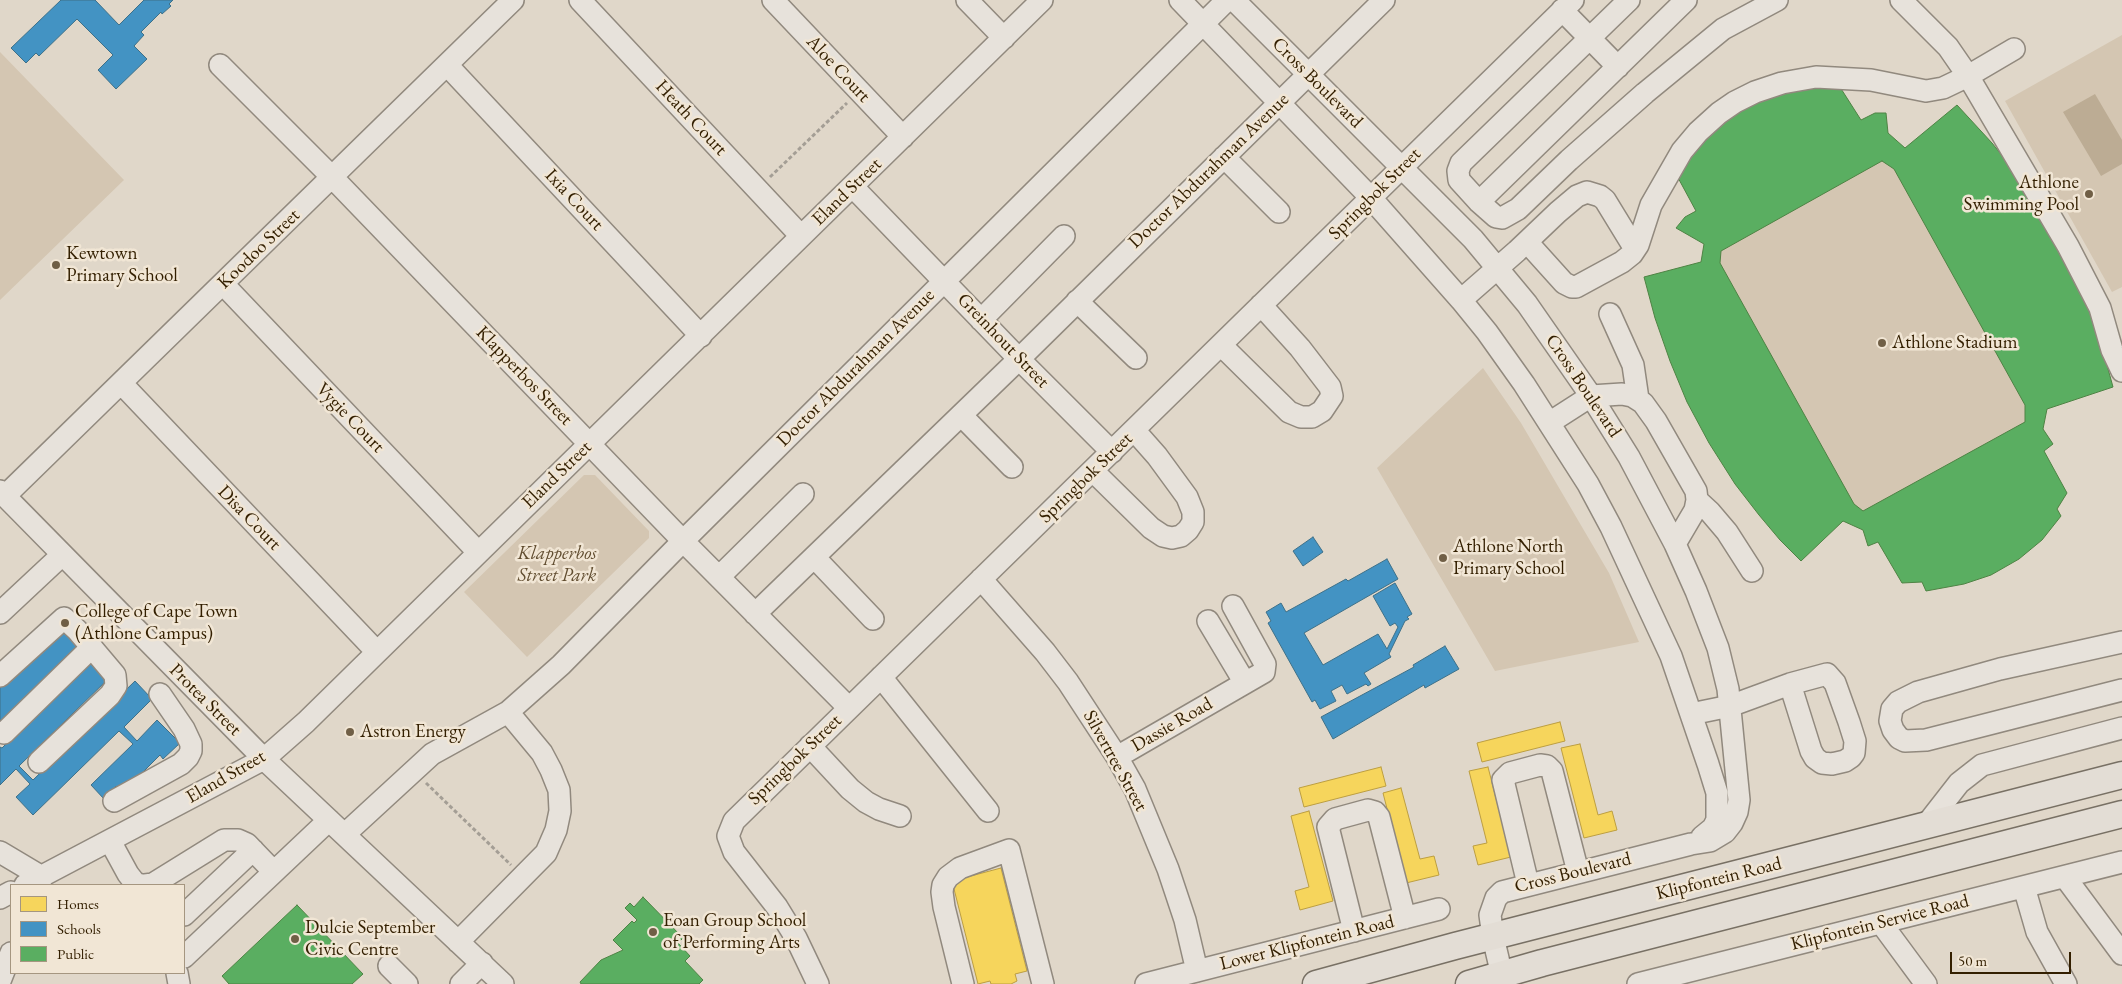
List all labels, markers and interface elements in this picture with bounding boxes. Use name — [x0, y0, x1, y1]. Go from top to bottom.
street label: Aloe Court — [801, 31, 875, 107]
street label: Cross Boulevard — [1267, 33, 1367, 133]
street label: Heath Court — [650, 75, 732, 161]
street label: Doctor Abdurahman Avenue — [1124, 88, 1294, 254]
street label: Springbok Street — [1324, 143, 1426, 245]
street label: Eland Street — [807, 153, 887, 231]
street label: Ixia Court — [540, 164, 608, 236]
place label: Athlone Swimming Pool — [1964, 172, 2079, 216]
marker: Athlone Swimming Pool — [2083, 188, 2095, 200]
street label: Koodoo Street — [213, 204, 305, 294]
place label: Kewtown Primary School — [66, 243, 178, 287]
marker: Kewtown Primary School — [50, 259, 62, 271]
street label: Doctor Abdurahman Avenue — [772, 284, 940, 452]
street label: Greinhout Street — [952, 289, 1054, 393]
street label: Klapperbos Street — [471, 322, 577, 430]
street label: Cross Boulevard — [1540, 330, 1626, 442]
place label: Athlone Stadium — [1892, 332, 2018, 354]
marker: Athlone Stadium — [1876, 337, 1888, 349]
street label: Vygie Court — [311, 378, 389, 458]
street label: Springbok Street — [1034, 428, 1138, 528]
street label: Eland Street — [517, 436, 597, 514]
street label: Disa Court — [212, 481, 286, 555]
place label: Athlone North Primary School — [1453, 536, 1565, 580]
park label: Klapperbos Street Park — [517, 543, 597, 587]
marker: Athlone North Primary School — [1437, 552, 1449, 564]
place label: College of Cape Town (Athlone Campus) — [75, 601, 238, 645]
marker: College of Cape Town (Athlone Campus) — [59, 617, 71, 629]
street label: Protea Street — [164, 659, 246, 741]
street label: Dassie Road — [1127, 693, 1217, 757]
street label: Silvertree Street — [1078, 706, 1152, 816]
street label: Springbok Street — [743, 710, 847, 810]
place label: Astron Energy — [360, 721, 466, 743]
marker: Astron Energy — [344, 726, 356, 738]
street label: Eland Street — [182, 745, 270, 809]
street label: Cross Boulevard — [1512, 847, 1634, 899]
street label: Klipfontein Road — [1654, 852, 1784, 906]
legend — [10, 884, 185, 974]
street label: Klipfontein Service Road — [1789, 890, 1971, 956]
text: Homes — [57, 894, 99, 913]
place label: Eoan Group School of Performing Arts — [663, 910, 806, 954]
street label: Lower Klipfontein Road — [1217, 910, 1397, 976]
place label: Dulcie September Civic Centre — [305, 917, 435, 961]
text: Schools — [57, 919, 101, 938]
marker: Eoan Group School of Performing Arts — [647, 926, 659, 938]
marker: Dulcie September Civic Centre — [289, 933, 301, 945]
scale bar — [1952, 942, 2073, 974]
text: Public — [57, 944, 94, 963]
text: 50 m — [1958, 951, 1987, 970]

